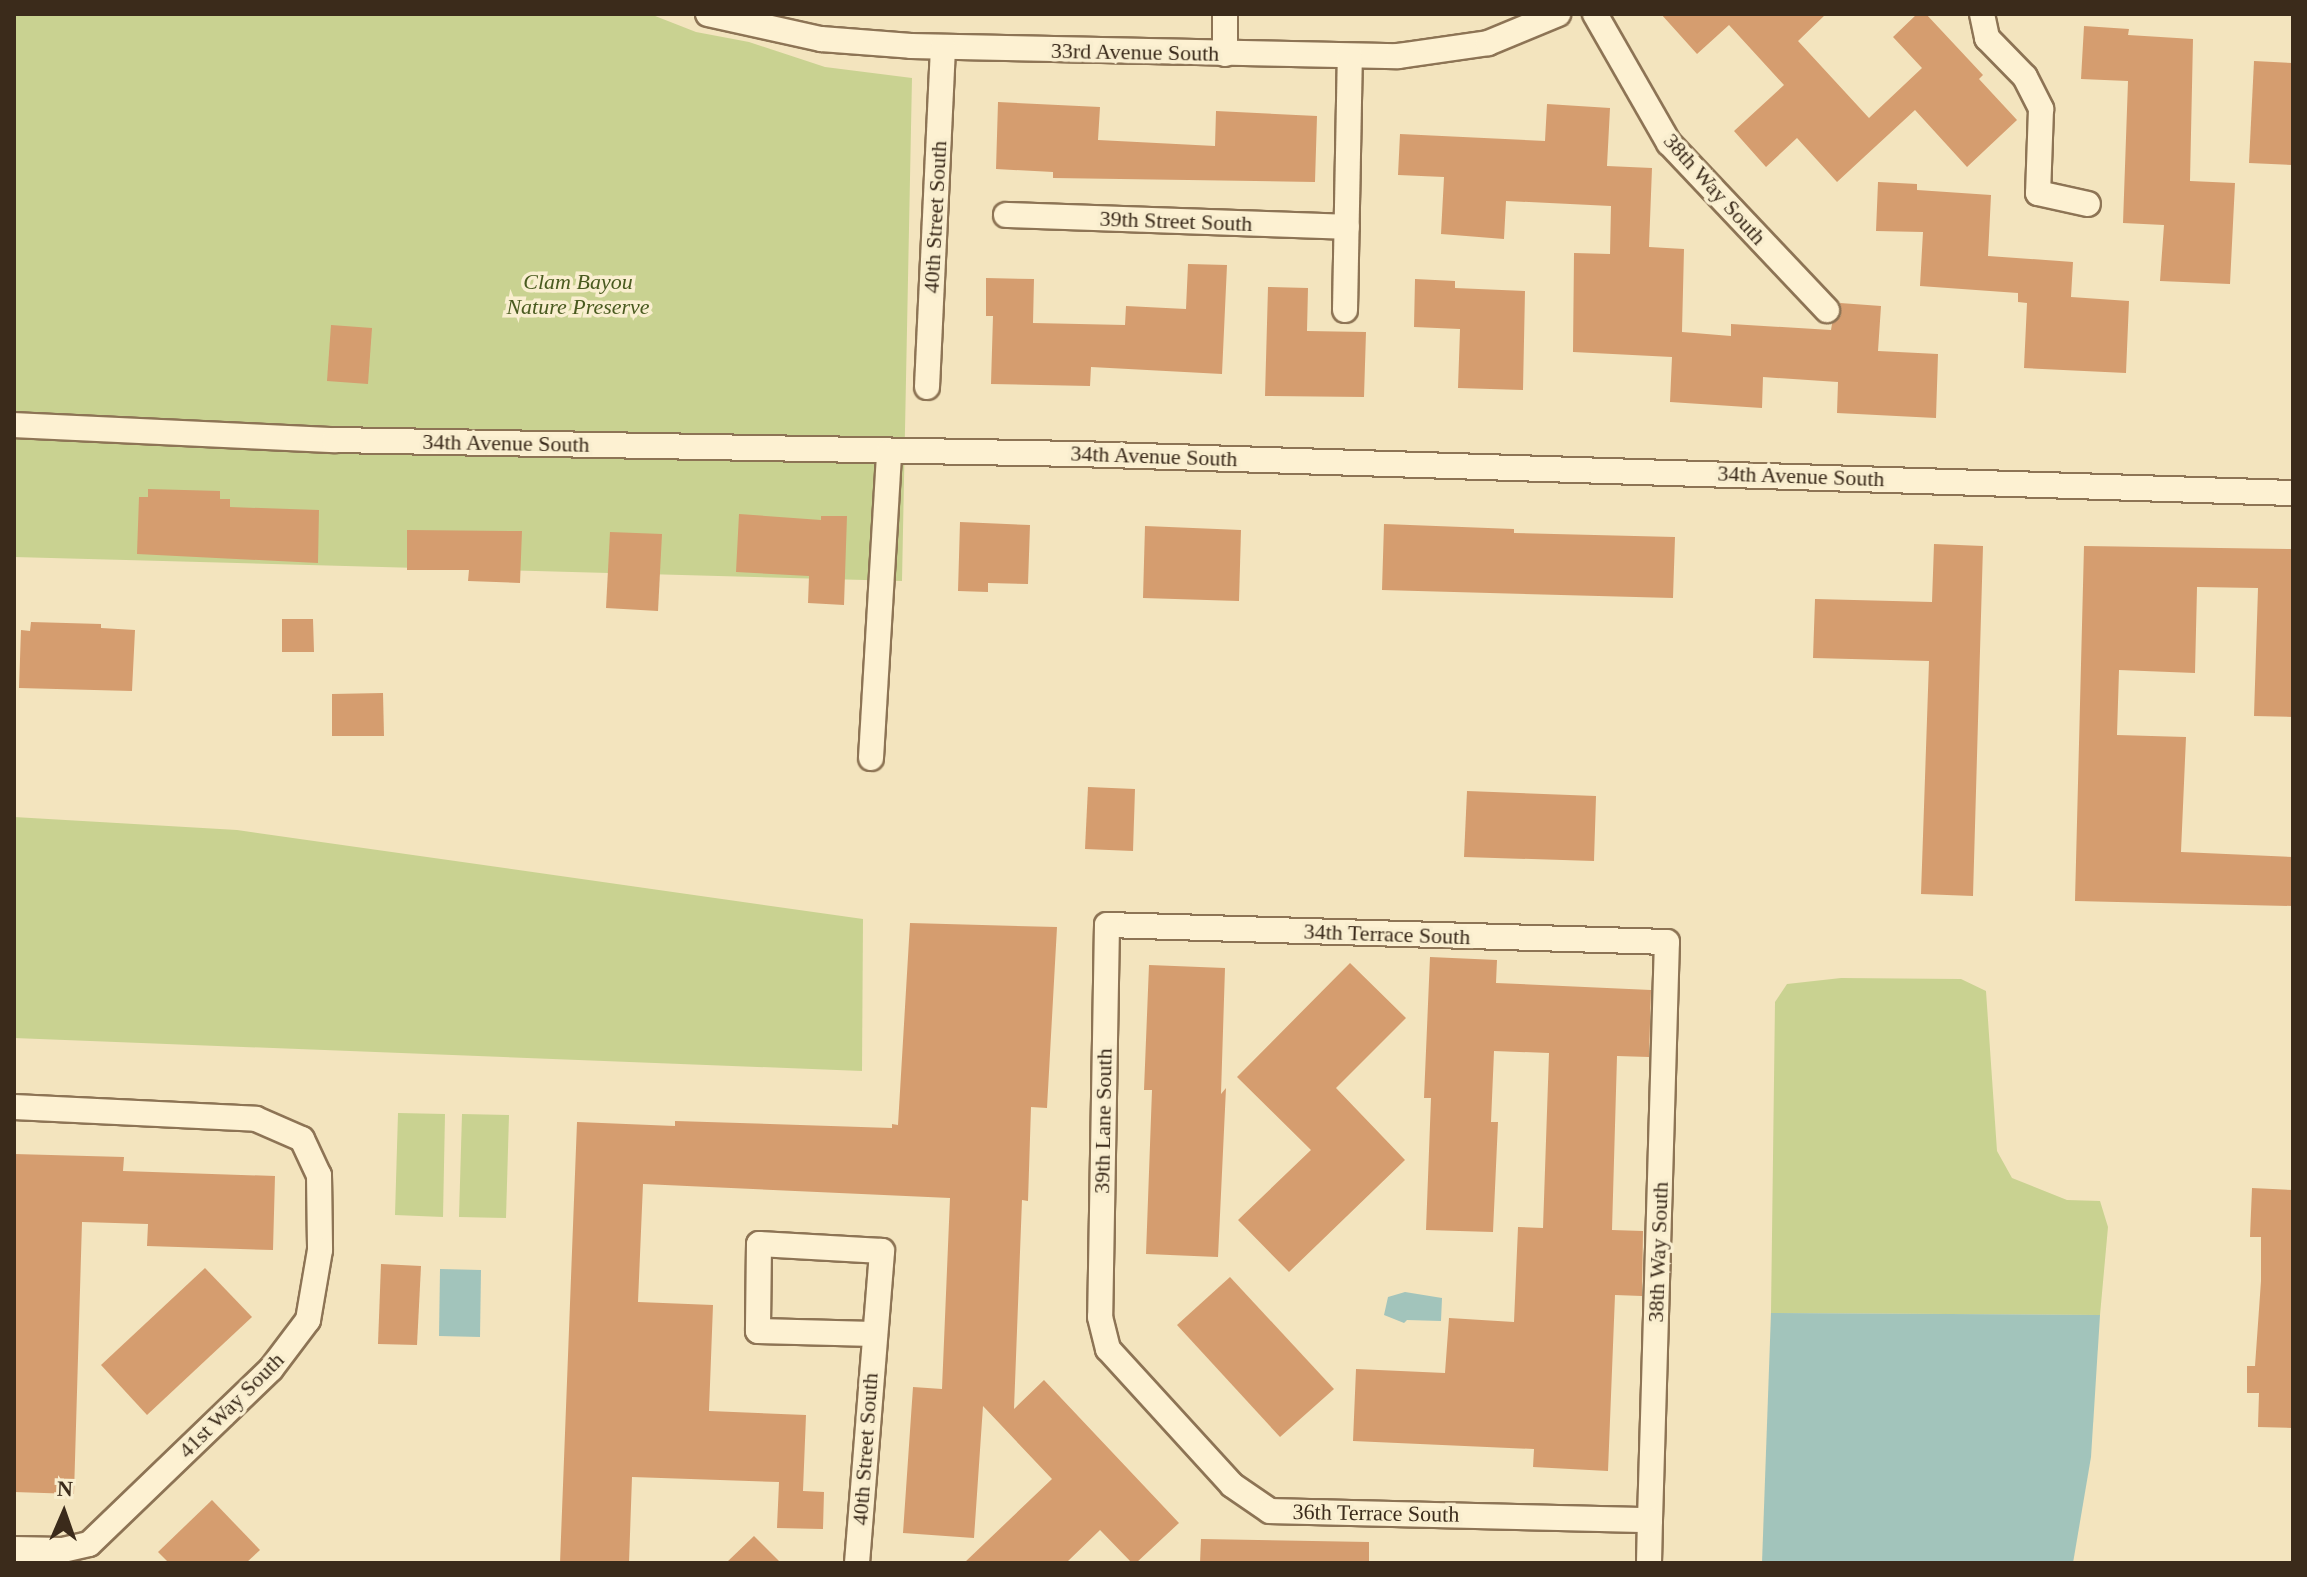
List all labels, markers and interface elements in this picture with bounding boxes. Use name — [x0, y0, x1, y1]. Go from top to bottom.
street label: 33rd Avenue South — [1050, 37, 1220, 67]
street label: 38th Way South — [1658, 128, 1772, 250]
street label: 40th Street South — [918, 140, 952, 294]
street label: 39th Street South — [1099, 205, 1253, 237]
park label: Clam Bayou Nature Preserve — [506, 268, 650, 320]
street label: 34th Avenue South — [422, 428, 590, 458]
street label: 34th Avenue South — [1069, 440, 1239, 472]
street label: 34th Avenue South — [1716, 460, 1886, 492]
street label: 34th Terrace South — [1303, 918, 1471, 950]
street label: 39th Lane South — [1089, 1048, 1117, 1194]
street label: 38th Way South — [1642, 1181, 1674, 1323]
street label: 41st Way South — [173, 1347, 289, 1463]
street label: 40th Street South — [847, 1372, 883, 1526]
north arrow — [24, 1473, 104, 1553]
text: N — [56, 1476, 73, 1501]
street label: 36th Terrace South — [1292, 1498, 1460, 1528]

